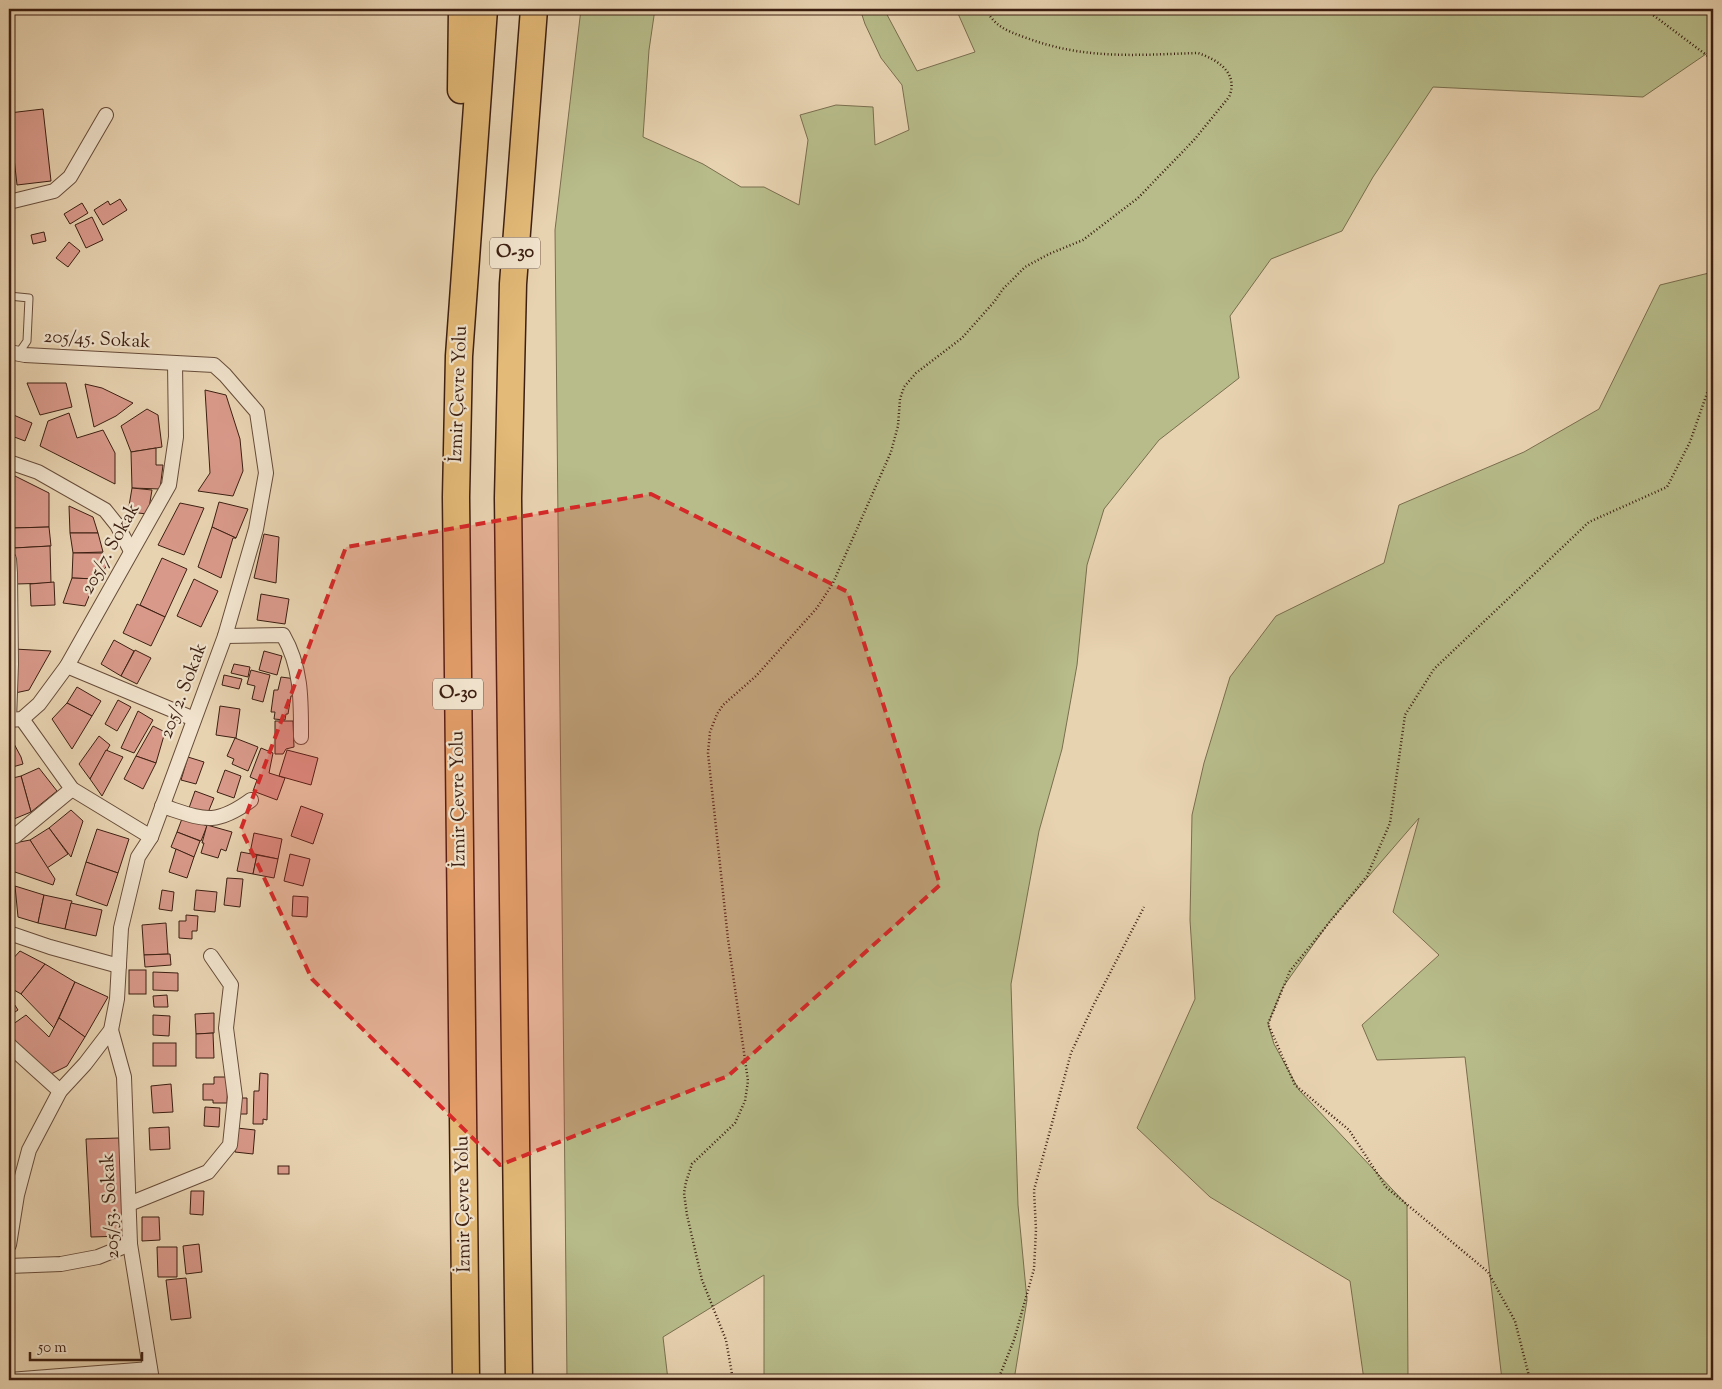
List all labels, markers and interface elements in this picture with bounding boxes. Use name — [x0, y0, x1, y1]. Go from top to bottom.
road number: O-30 — [490, 238, 540, 268]
street label: 205/45. Sokak — [43, 324, 152, 356]
street label: İzmir Çevre Yolu — [443, 325, 475, 463]
street label: 205/7. Sokak — [75, 498, 148, 600]
street label: 205/2. Sokak — [153, 639, 215, 743]
road number: O-30 — [433, 679, 483, 710]
street label: İzmir Çevre Yolu — [444, 730, 474, 868]
street label: İzmir Çevre Yolu — [449, 1135, 479, 1273]
street label: 205/53. Sokak — [95, 1152, 127, 1260]
scale bar — [30, 1329, 142, 1361]
text: 50 m — [37, 1338, 67, 1359]

